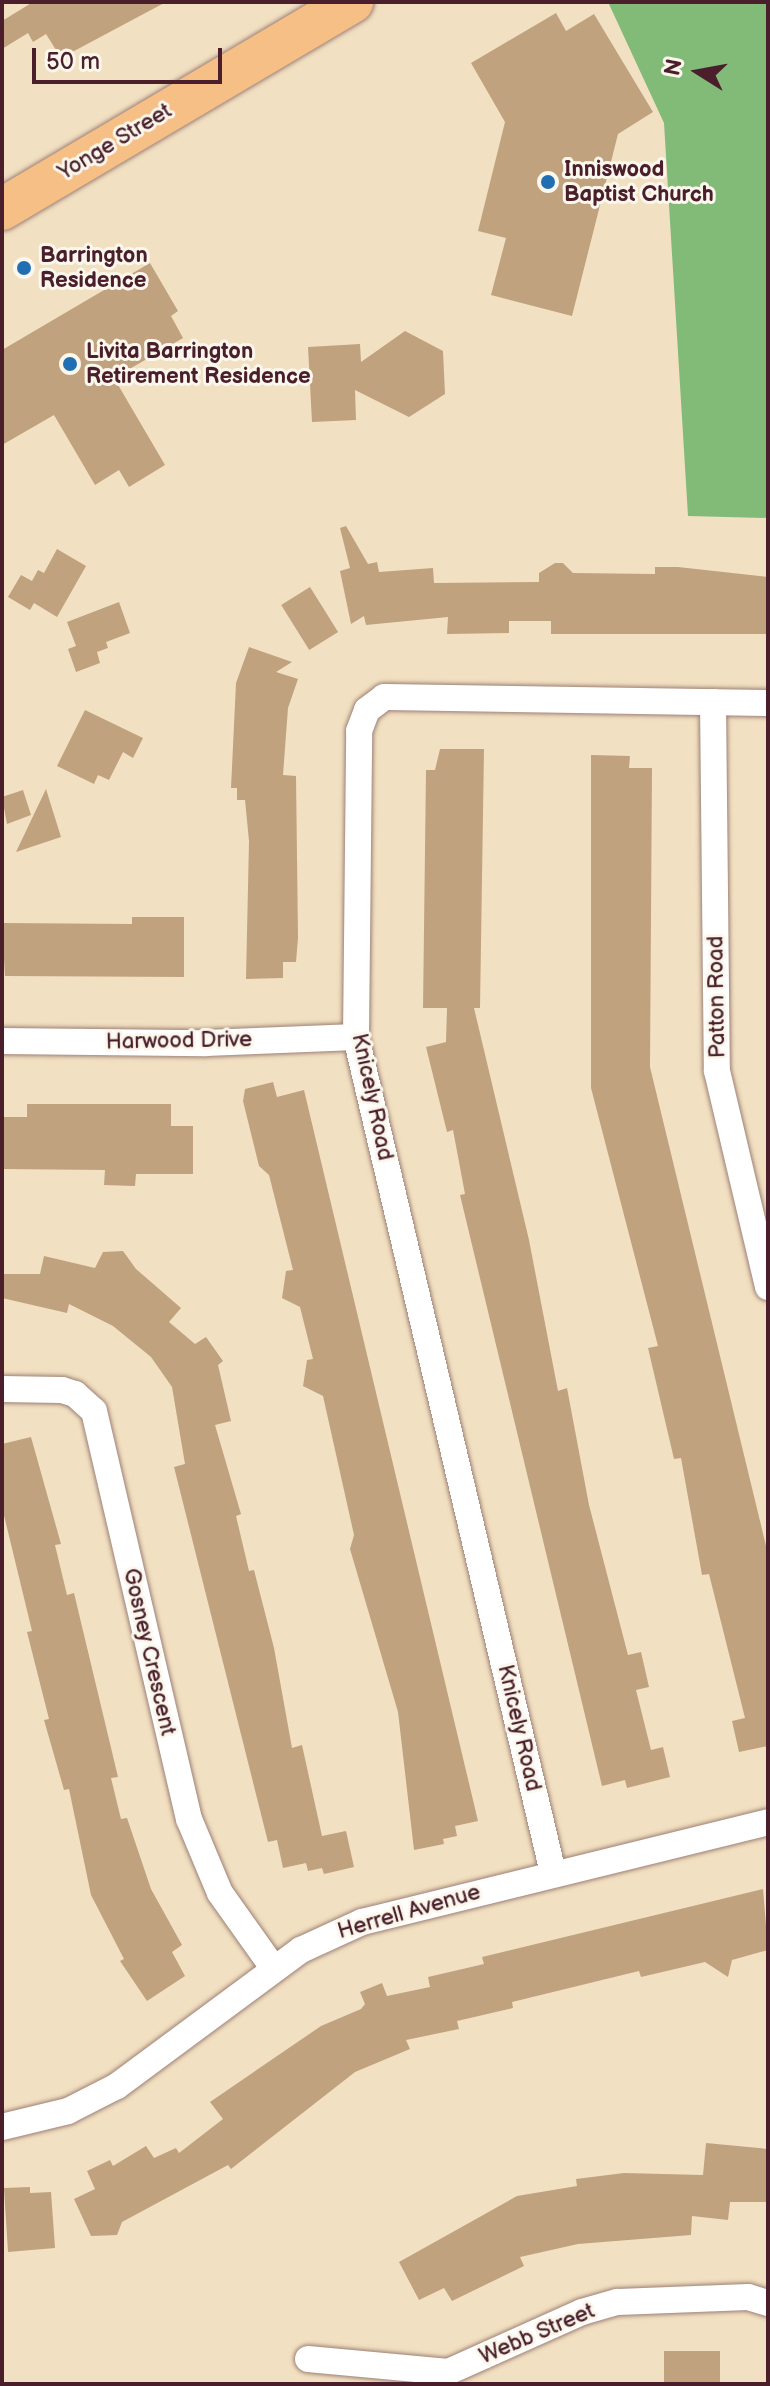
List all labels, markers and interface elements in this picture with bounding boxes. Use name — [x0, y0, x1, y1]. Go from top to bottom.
scale bar — [36, 32, 226, 82]
north arrow — [658, 32, 738, 112]
text: 50 m — [46, 47, 100, 76]
text: N — [659, 57, 689, 78]
street label: Yonge Street — [53, 98, 177, 186]
place label: Inniswood Baptist Church — [564, 156, 714, 208]
marker: Inniswood Baptist Church — [539, 173, 557, 191]
place label: Barrington Residence — [40, 242, 148, 294]
marker: Barrington Residence — [15, 259, 33, 277]
place label: Livita Barrington Retirement Residence — [86, 338, 311, 390]
marker: Livita Barrington Retirement Residence — [61, 355, 79, 373]
street label: Patton Road — [703, 936, 731, 1058]
street label: Harwood Drive — [106, 1027, 252, 1055]
street label: Knicely Road — [346, 1030, 398, 1164]
street label: Gosney Crescent — [117, 1565, 181, 1739]
street label: Knicely Road — [491, 1661, 547, 1795]
street label: Herrell Avenue — [335, 1879, 483, 1945]
street label: Webb Street — [475, 2298, 599, 2370]

